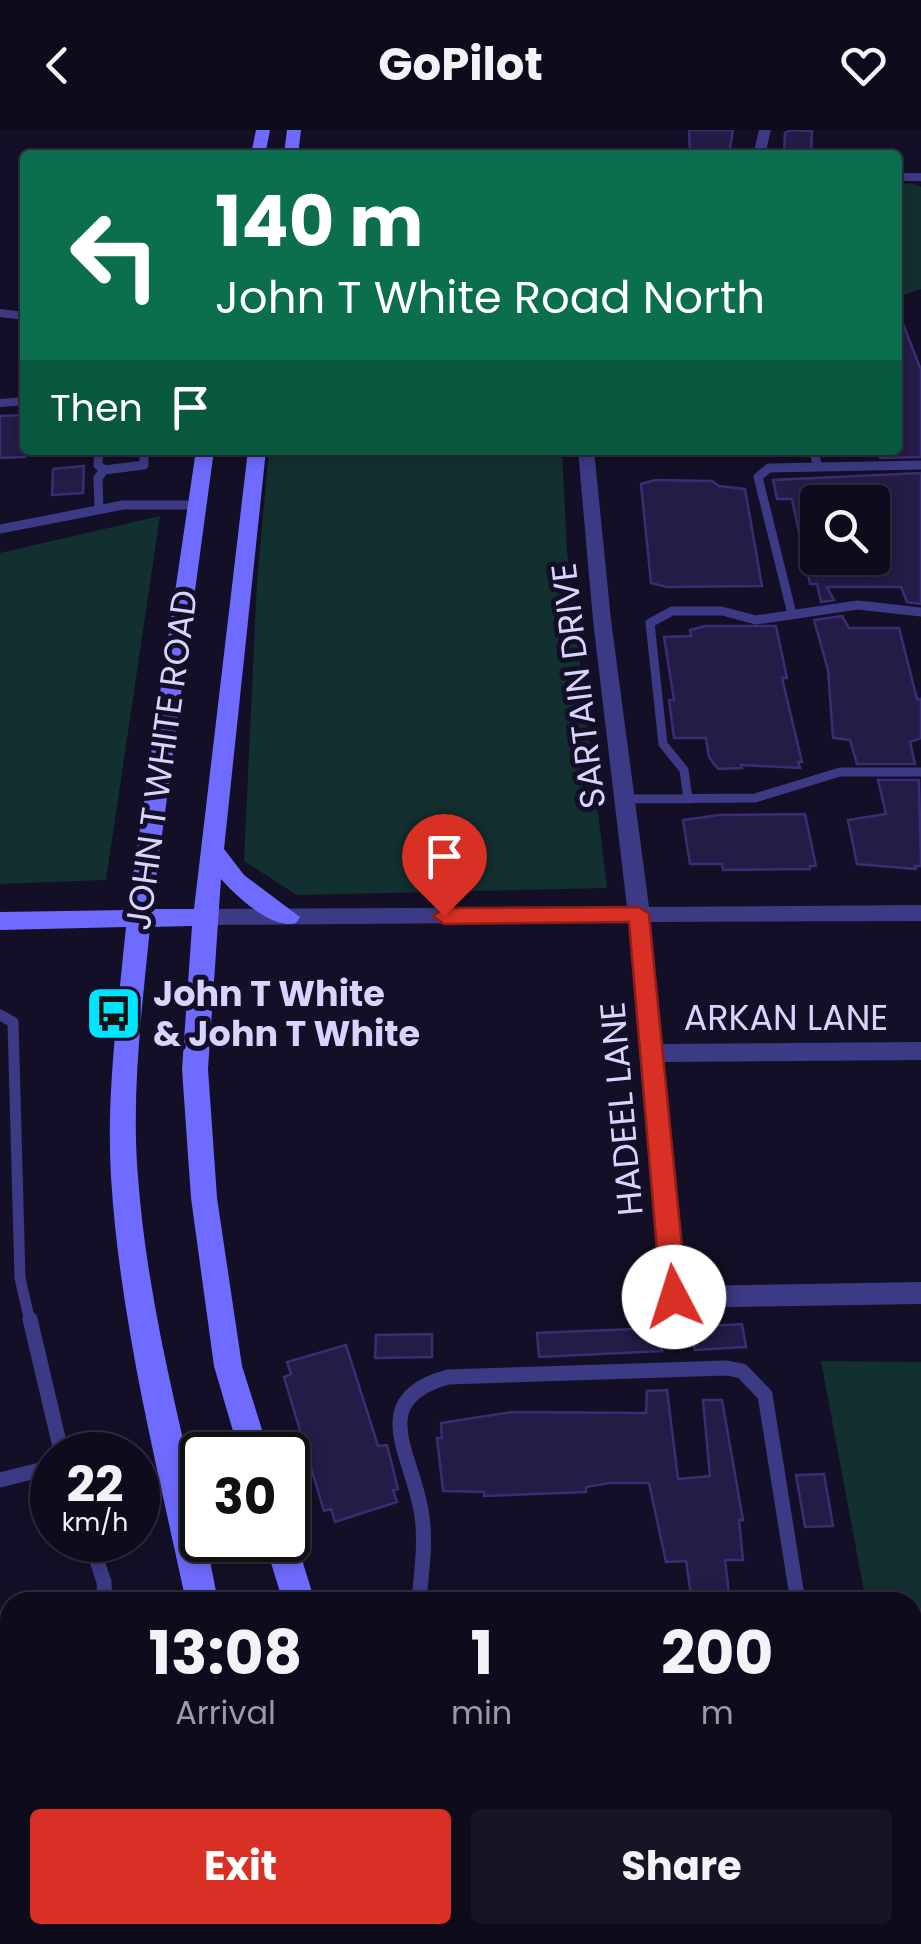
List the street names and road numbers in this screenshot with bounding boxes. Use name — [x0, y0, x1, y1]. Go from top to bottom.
street label: SARTAIN DRIVE — [539, 561, 617, 811]
street label: JOHN T WHITE ROAD — [113, 587, 209, 933]
street label: ARKAN LANE — [684, 993, 888, 1042]
street label: HADEEL LANE — [587, 1000, 655, 1218]

